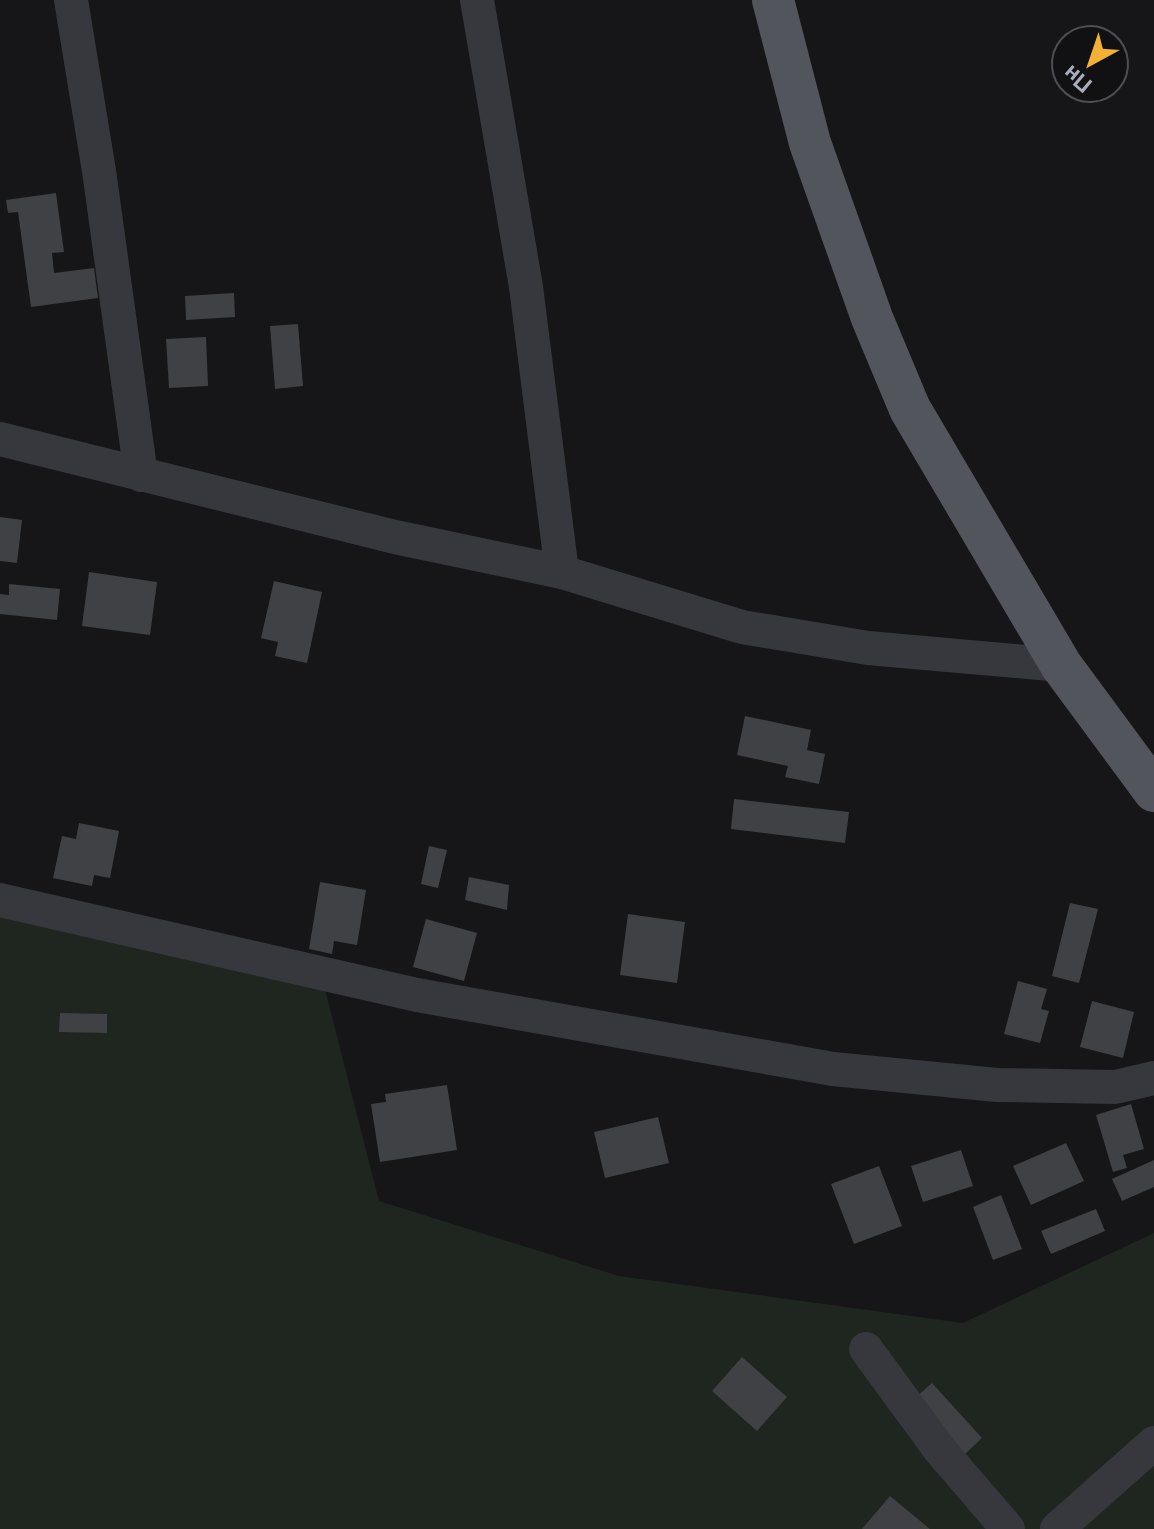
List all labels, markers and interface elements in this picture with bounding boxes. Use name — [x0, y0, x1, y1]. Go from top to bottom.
north arrow — [1050, 24, 1130, 104]
text: Пн — [1058, 60, 1097, 98]

